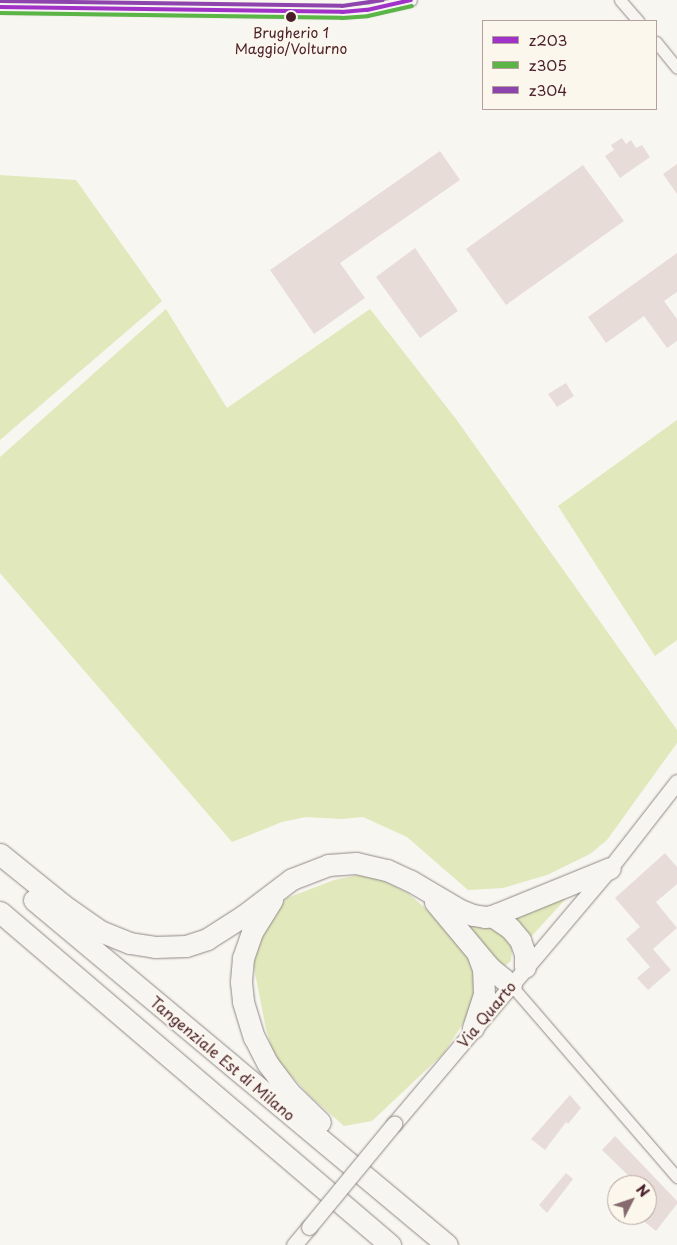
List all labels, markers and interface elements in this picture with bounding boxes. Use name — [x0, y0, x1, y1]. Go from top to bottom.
marker: Brugherio 1 Maggio/Volturno — [286, 12, 296, 22]
legend — [482, 20, 657, 110]
place label: Brugherio 1 Maggio/Volturno — [235, 25, 347, 58]
text: z203 — [529, 28, 567, 51]
text: z305 — [529, 53, 567, 76]
text: z304 — [529, 78, 567, 101]
street label: Via Quarto — [453, 977, 519, 1051]
street label: Tangenziale Est di Milano — [146, 992, 300, 1124]
north arrow — [607, 1175, 657, 1225]
text: N — [631, 1179, 655, 1202]

